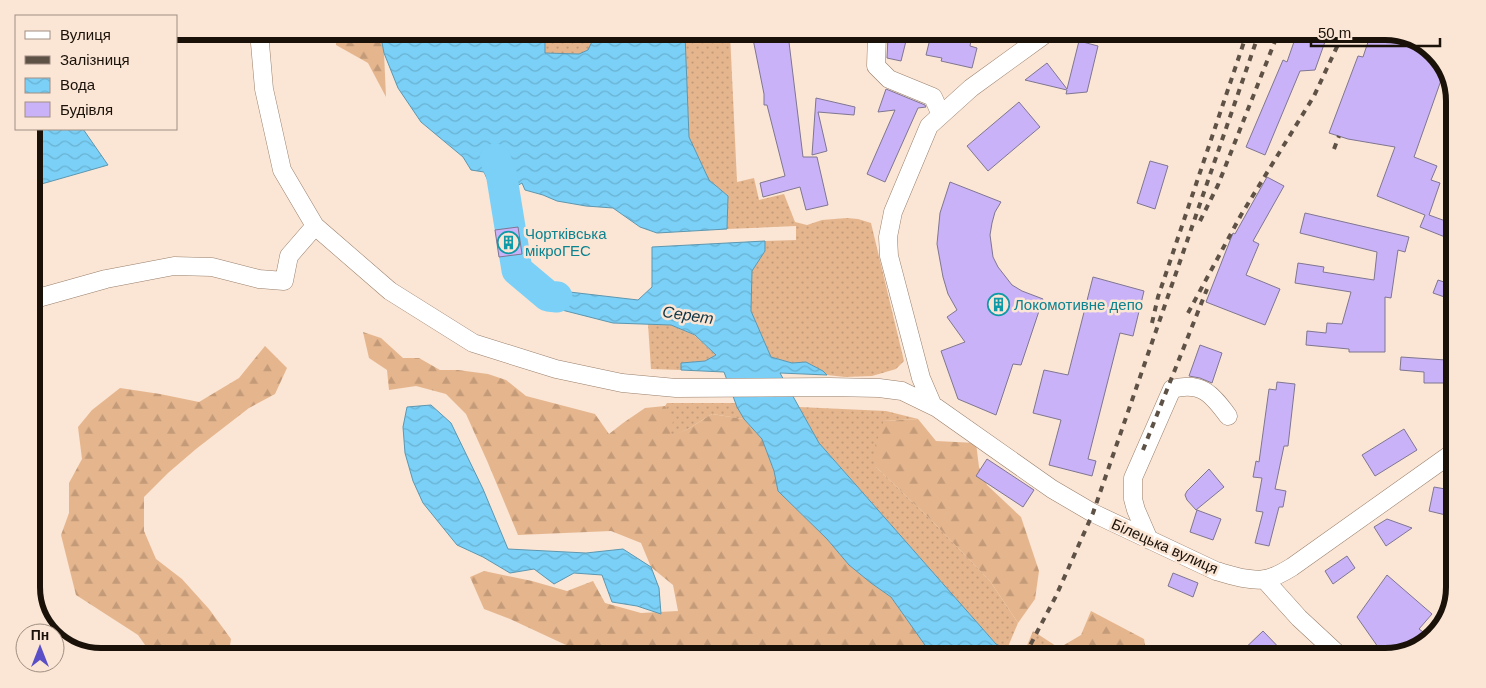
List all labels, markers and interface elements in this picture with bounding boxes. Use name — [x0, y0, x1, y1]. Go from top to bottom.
legend — [15, 15, 178, 130]
scale bar — [1311, 15, 1440, 47]
text: 50 m — [1318, 24, 1351, 41]
text: Вулиця — [60, 26, 111, 43]
text: Залізниця — [60, 51, 130, 68]
text: Вода — [60, 76, 96, 93]
text: Будівля — [60, 101, 113, 118]
place label: Чортківська мікроГЕС — [525, 225, 607, 259]
building icon: Чортківська мікроГЕС — [497, 230, 521, 254]
building icon: Локомотивне депо — [986, 292, 1010, 316]
place label: Локомотивне депо — [1014, 296, 1143, 313]
water label: Серет — [661, 303, 715, 327]
street label: Білецька вулиця — [1109, 515, 1221, 577]
north arrow — [15, 623, 65, 673]
text: Пн — [31, 627, 49, 643]

